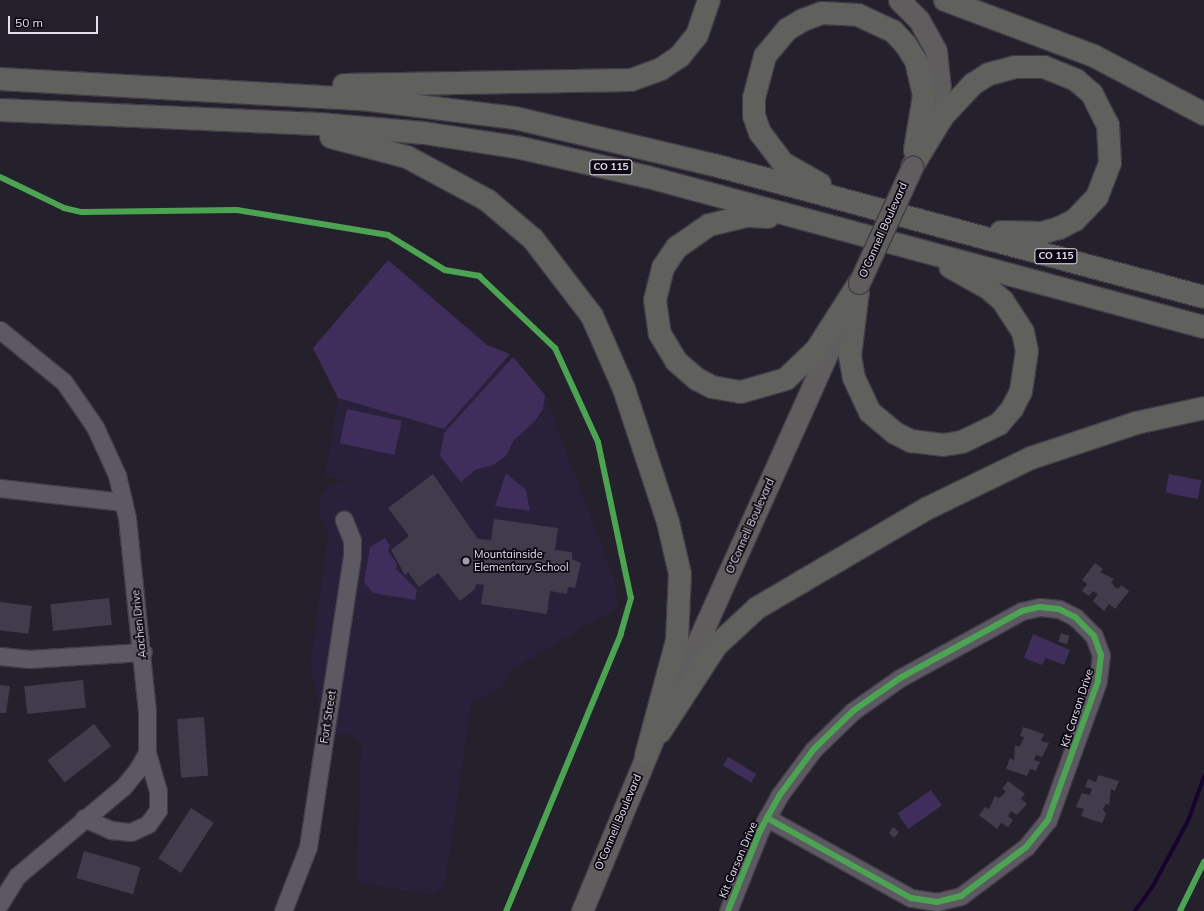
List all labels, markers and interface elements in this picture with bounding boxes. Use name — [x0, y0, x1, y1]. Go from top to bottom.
scale bar — [10, 8, 100, 34]
text: 50 m — [15, 15, 43, 30]
road number: CO 115 — [589, 159, 633, 175]
street label: O'Connell Boulevard — [856, 180, 910, 280]
road number: CO 115 — [1034, 248, 1078, 264]
street label: O'Connell Boulevard — [723, 476, 777, 576]
place label: Mountainside Elementary School — [474, 548, 569, 574]
marker: Mountainside Elementary School — [461, 556, 471, 566]
street label: Aachen Drive — [129, 589, 149, 659]
street label: Kit Carson Drive — [1058, 667, 1096, 749]
street label: Fort Street — [317, 689, 339, 745]
street label: O'Connell Boulevard — [592, 772, 644, 872]
street label: Kit Carson Drive — [716, 820, 760, 900]

